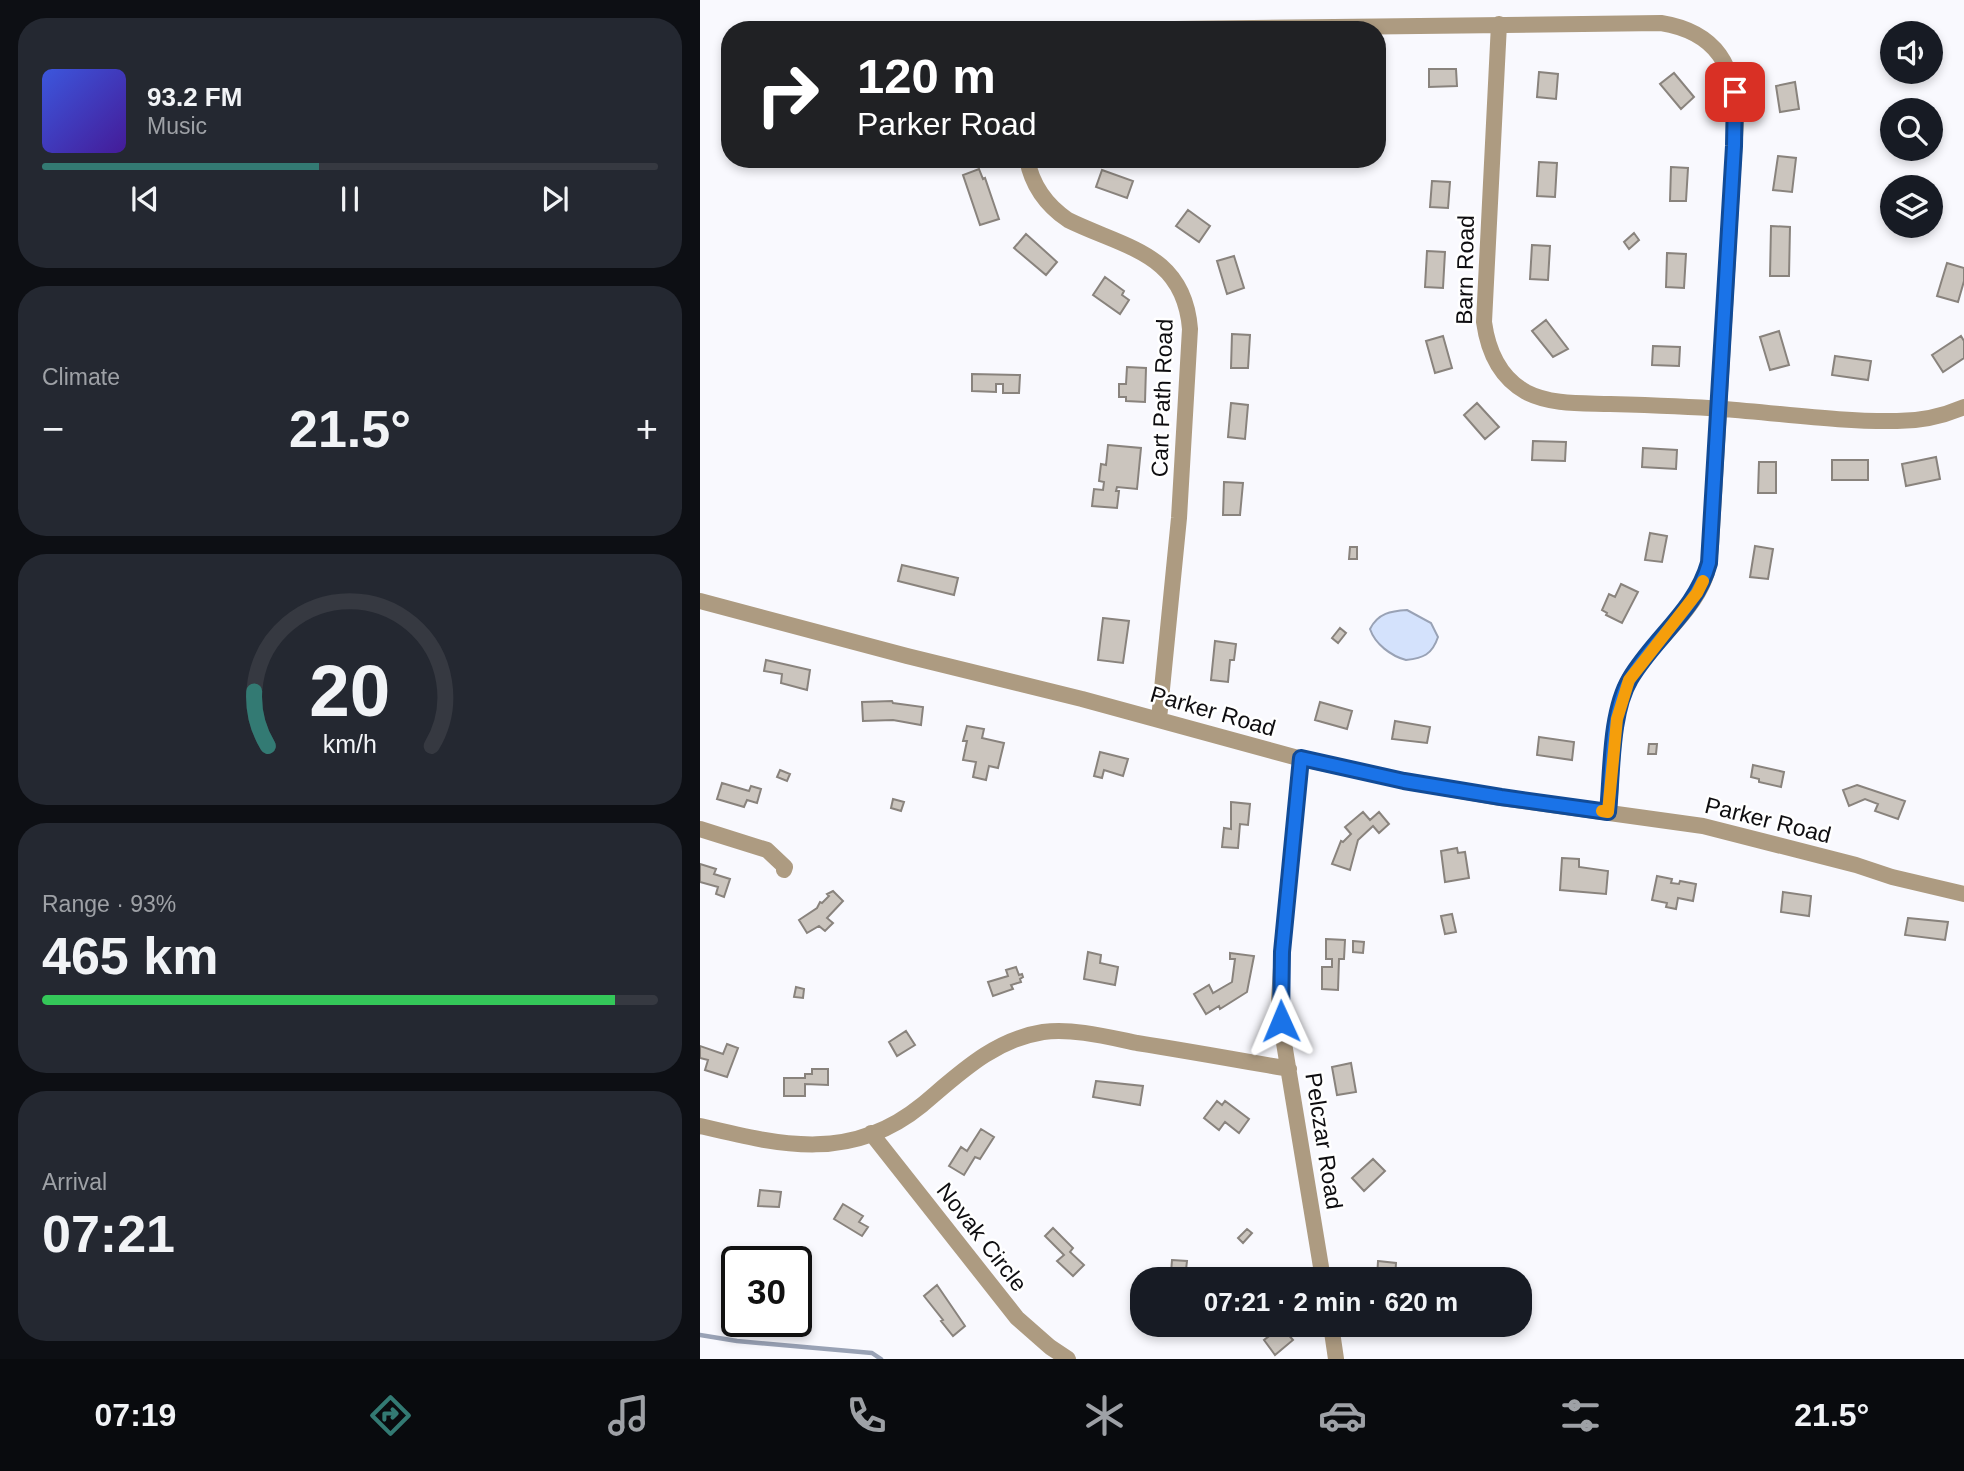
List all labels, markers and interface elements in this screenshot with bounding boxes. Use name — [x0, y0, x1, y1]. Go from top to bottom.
map controls — [1880, 21, 1943, 238]
button: sound — [1880, 21, 1943, 84]
icon: right — [742, 49, 833, 140]
text: 120 m — [857, 49, 996, 103]
pin — [1705, 62, 1765, 122]
icon: arrive — [1716, 73, 1754, 111]
text: 93.2 FM — [147, 82, 242, 112]
button: search — [1880, 98, 1943, 161]
text: Parker Road — [857, 106, 1037, 142]
text: Music — [147, 113, 207, 139]
button: layers — [1880, 175, 1943, 238]
icon: previous — [126, 180, 164, 218]
icon: pause — [331, 180, 369, 218]
icon: next — [536, 180, 574, 218]
street label: Barn Road — [1451, 215, 1479, 325]
street label: Cart Path Road — [1146, 318, 1178, 478]
text: Climate — [42, 364, 120, 390]
text: 21.5° — [289, 400, 411, 458]
text: − — [42, 408, 64, 450]
text: + — [636, 408, 658, 450]
text: 20 — [310, 650, 390, 731]
street label: Parker Road — [1147, 681, 1279, 741]
text: km/h — [323, 729, 377, 757]
street label: Parker Road — [1702, 792, 1834, 848]
text: Range · 93% — [42, 891, 176, 917]
text: 465 km — [42, 927, 218, 985]
position arrow — [1244, 984, 1318, 1058]
street label: Pelczar Road — [1300, 1071, 1348, 1211]
text: Arrival — [42, 1169, 107, 1195]
street label: Novak Circle — [932, 1178, 1032, 1296]
text: 07:21 — [42, 1205, 175, 1263]
speed limit sign: 30 — [721, 1246, 812, 1337]
text: 07:21 · 2 min · 620 m — [1204, 1287, 1458, 1317]
icon: directions — [366, 1391, 415, 1440]
icon: music — [604, 1391, 653, 1440]
icon: phone — [842, 1391, 891, 1440]
icon: climate — [1080, 1391, 1129, 1440]
icon: car — [1318, 1391, 1367, 1440]
icon: filters — [1556, 1391, 1605, 1440]
text: 07:19 — [95, 1397, 176, 1433]
text: 21.5° — [1794, 1397, 1869, 1433]

